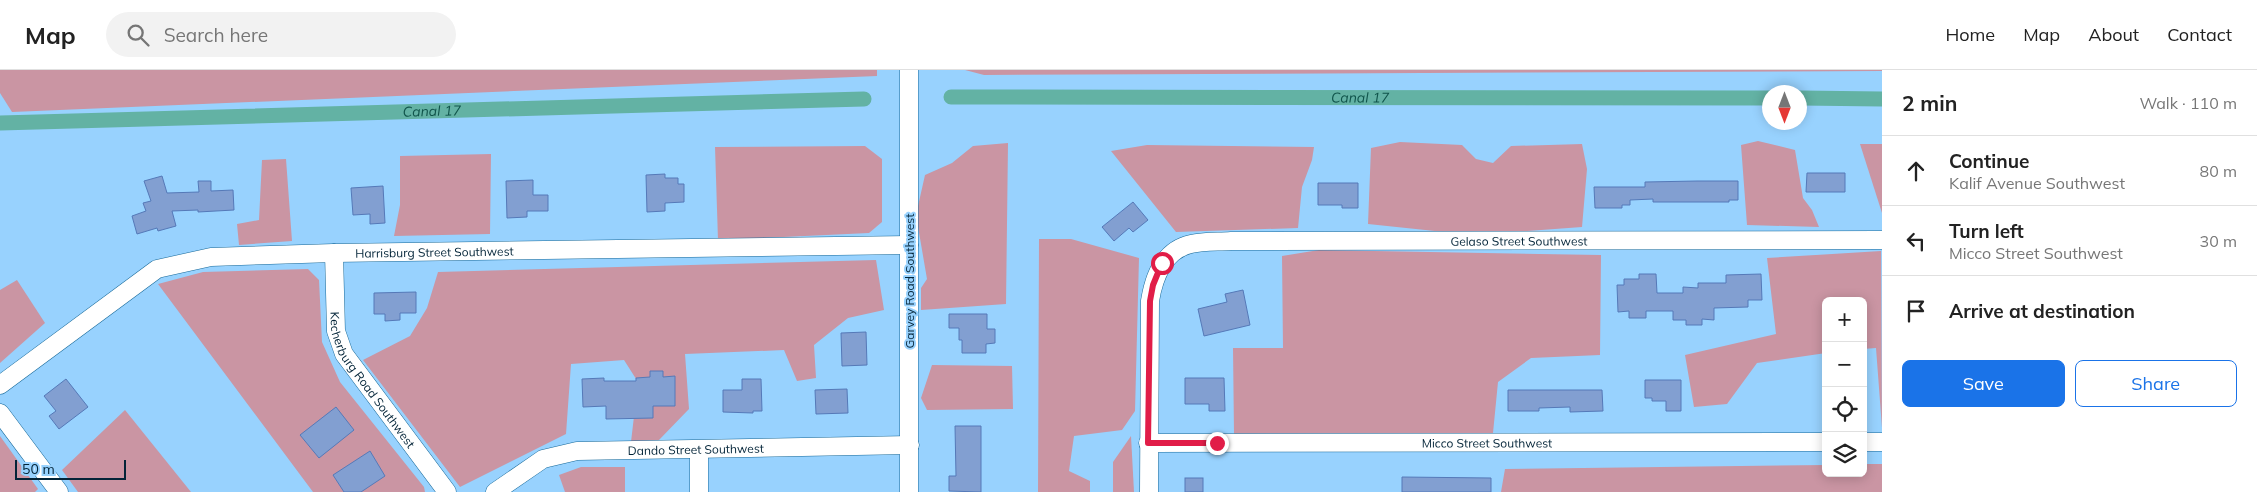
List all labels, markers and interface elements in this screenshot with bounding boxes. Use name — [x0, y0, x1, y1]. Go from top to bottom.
search box — [106, 12, 456, 57]
text: Map — [25, 20, 76, 50]
icon: search — [124, 21, 152, 49]
text: Search here — [164, 23, 268, 47]
text: Home — [1945, 23, 1995, 46]
text: Map — [2023, 23, 2060, 46]
text: About — [2088, 23, 2139, 46]
text: Contact — [2167, 23, 2232, 46]
north arrow — [1762, 85, 1807, 130]
water label: Canal 17 — [1331, 88, 1390, 107]
text: 2 min — [1902, 90, 1957, 116]
text: Walk · 110 m — [2139, 93, 2237, 113]
water label: Canal 17 — [402, 101, 462, 121]
text: Continue — [1949, 149, 2029, 173]
icon: ahead — [1902, 157, 1930, 185]
text: 80 m — [2200, 161, 2237, 181]
text: Kalif Avenue Southwest — [1949, 173, 2125, 193]
street label: Garvey Road Southwest — [902, 214, 917, 348]
text: Turn left — [1949, 219, 2024, 243]
icon: left — [1902, 227, 1930, 255]
text: 30 m — [2200, 231, 2237, 251]
street label: Gelaso Street Southwest — [1450, 233, 1588, 248]
street label: Harrisburg Street Southwest — [355, 243, 514, 260]
text: Micco Street Southwest — [1949, 243, 2123, 263]
route start — [1151, 252, 1174, 275]
map controls — [1822, 297, 1867, 477]
button: + — [1822, 297, 1867, 342]
icon: arrive — [1902, 297, 1930, 325]
text: Arrive at destination — [1949, 299, 2135, 323]
street label: Kecherburg Road Southwest — [328, 311, 419, 451]
button: − — [1822, 342, 1867, 387]
button: Save — [1902, 360, 2065, 407]
button: Share — [2075, 360, 2237, 407]
button: locate — [1822, 387, 1867, 432]
route end — [1206, 432, 1229, 455]
button: layers — [1822, 432, 1867, 477]
street label: Micco Street Southwest — [1422, 435, 1552, 450]
street label: Dando Street Southwest — [628, 440, 764, 458]
scale bar — [15, 457, 126, 480]
text: 50 m — [22, 460, 55, 478]

